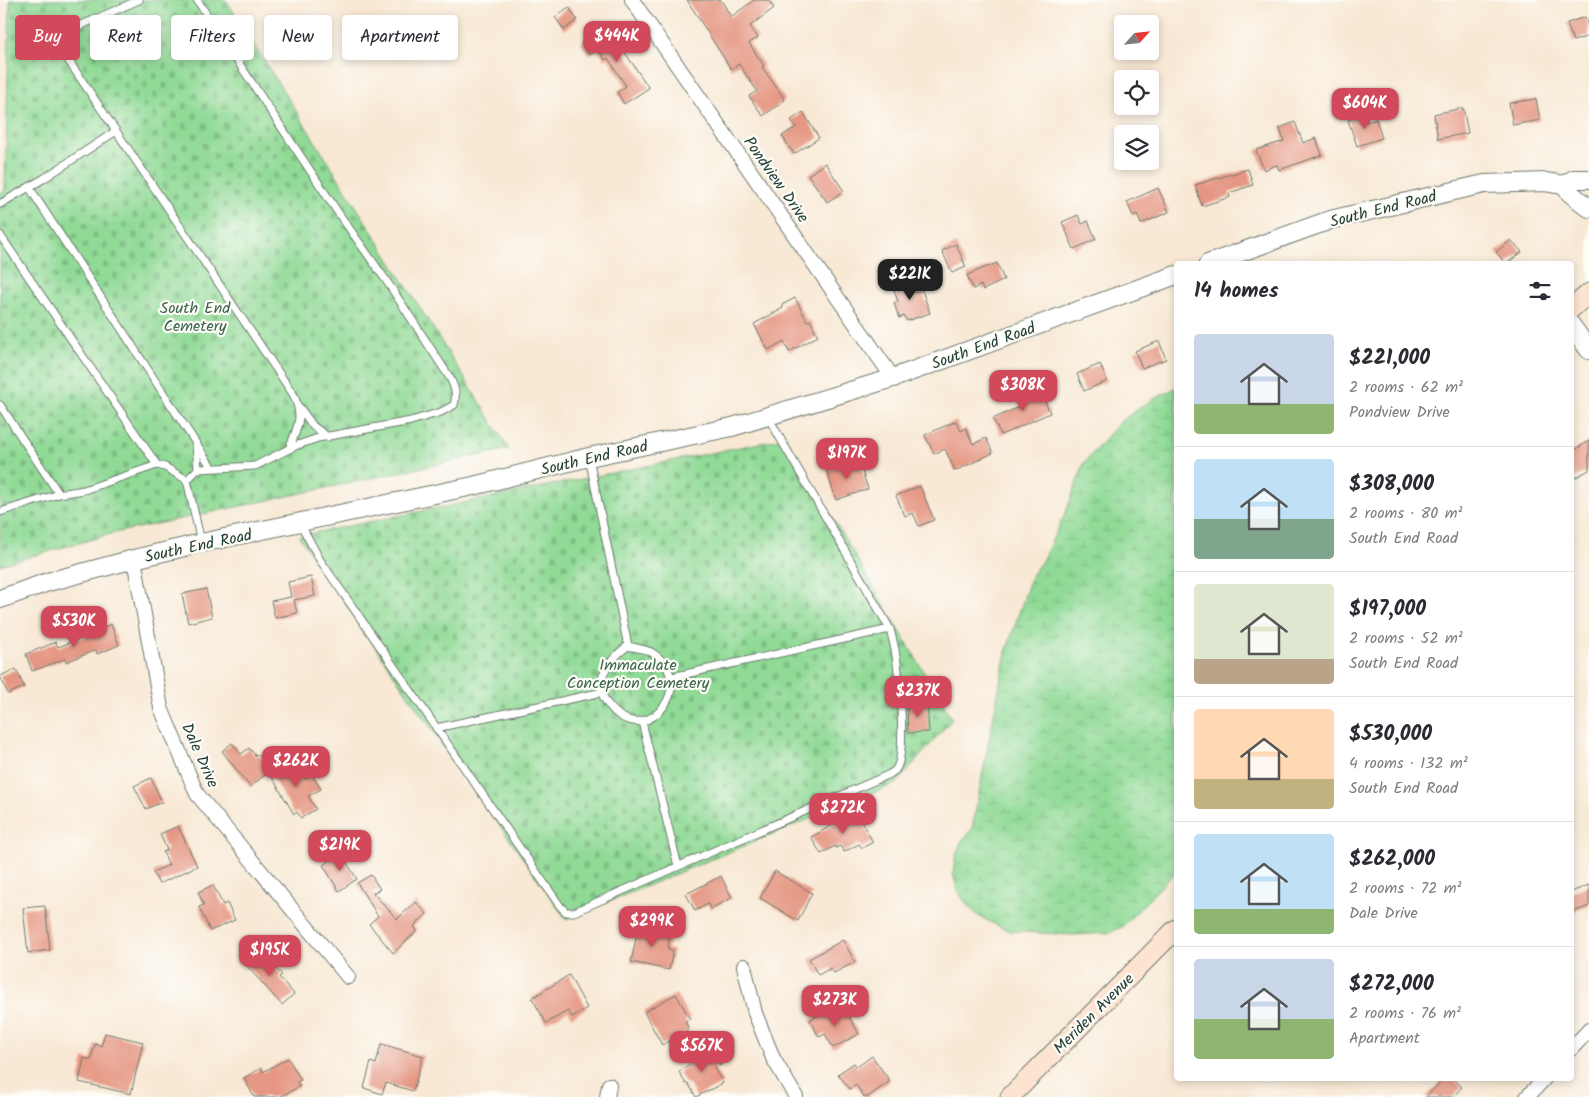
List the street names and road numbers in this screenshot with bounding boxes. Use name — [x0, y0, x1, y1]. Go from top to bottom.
street label: Pondview Drive — [737, 131, 815, 228]
street label: South End Road — [1327, 184, 1440, 235]
street label: South End Road — [928, 316, 1040, 377]
street label: South End Road — [538, 434, 651, 483]
street label: South End Road — [142, 523, 255, 570]
street label: Dale Drive — [174, 719, 225, 792]
street label: Meriden Avenue — [1048, 968, 1140, 1060]

